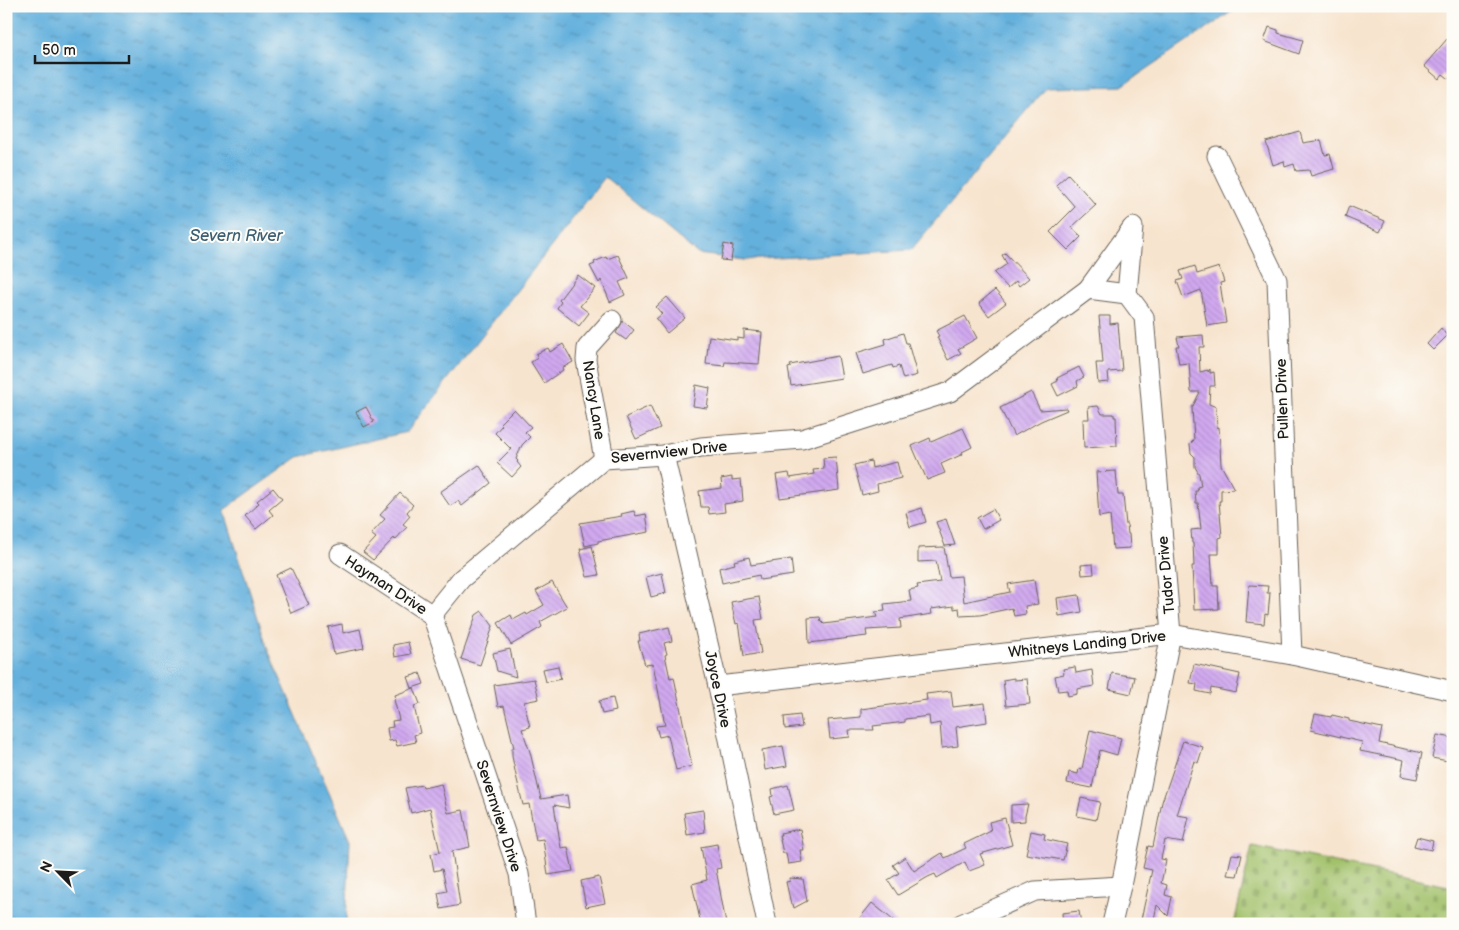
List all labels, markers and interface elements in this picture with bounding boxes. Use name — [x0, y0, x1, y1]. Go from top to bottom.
scale bar — [35, 32, 129, 64]
text: 50 m — [42, 41, 76, 60]
water label: Severn River — [190, 227, 283, 246]
street label: Pullen Drive — [1272, 358, 1293, 440]
street label: Nancy Lane — [578, 359, 609, 441]
street label: Severnview Drive — [610, 437, 728, 468]
street label: Tudor Drive — [1154, 535, 1179, 615]
street label: Hayman Drive — [341, 552, 431, 619]
street label: Whitneys Landing Drive — [1007, 627, 1167, 662]
street label: Joyce Drive — [700, 649, 735, 730]
street label: Severnview Drive — [471, 758, 526, 875]
north arrow — [32, 848, 82, 898]
text: N — [37, 859, 56, 875]

